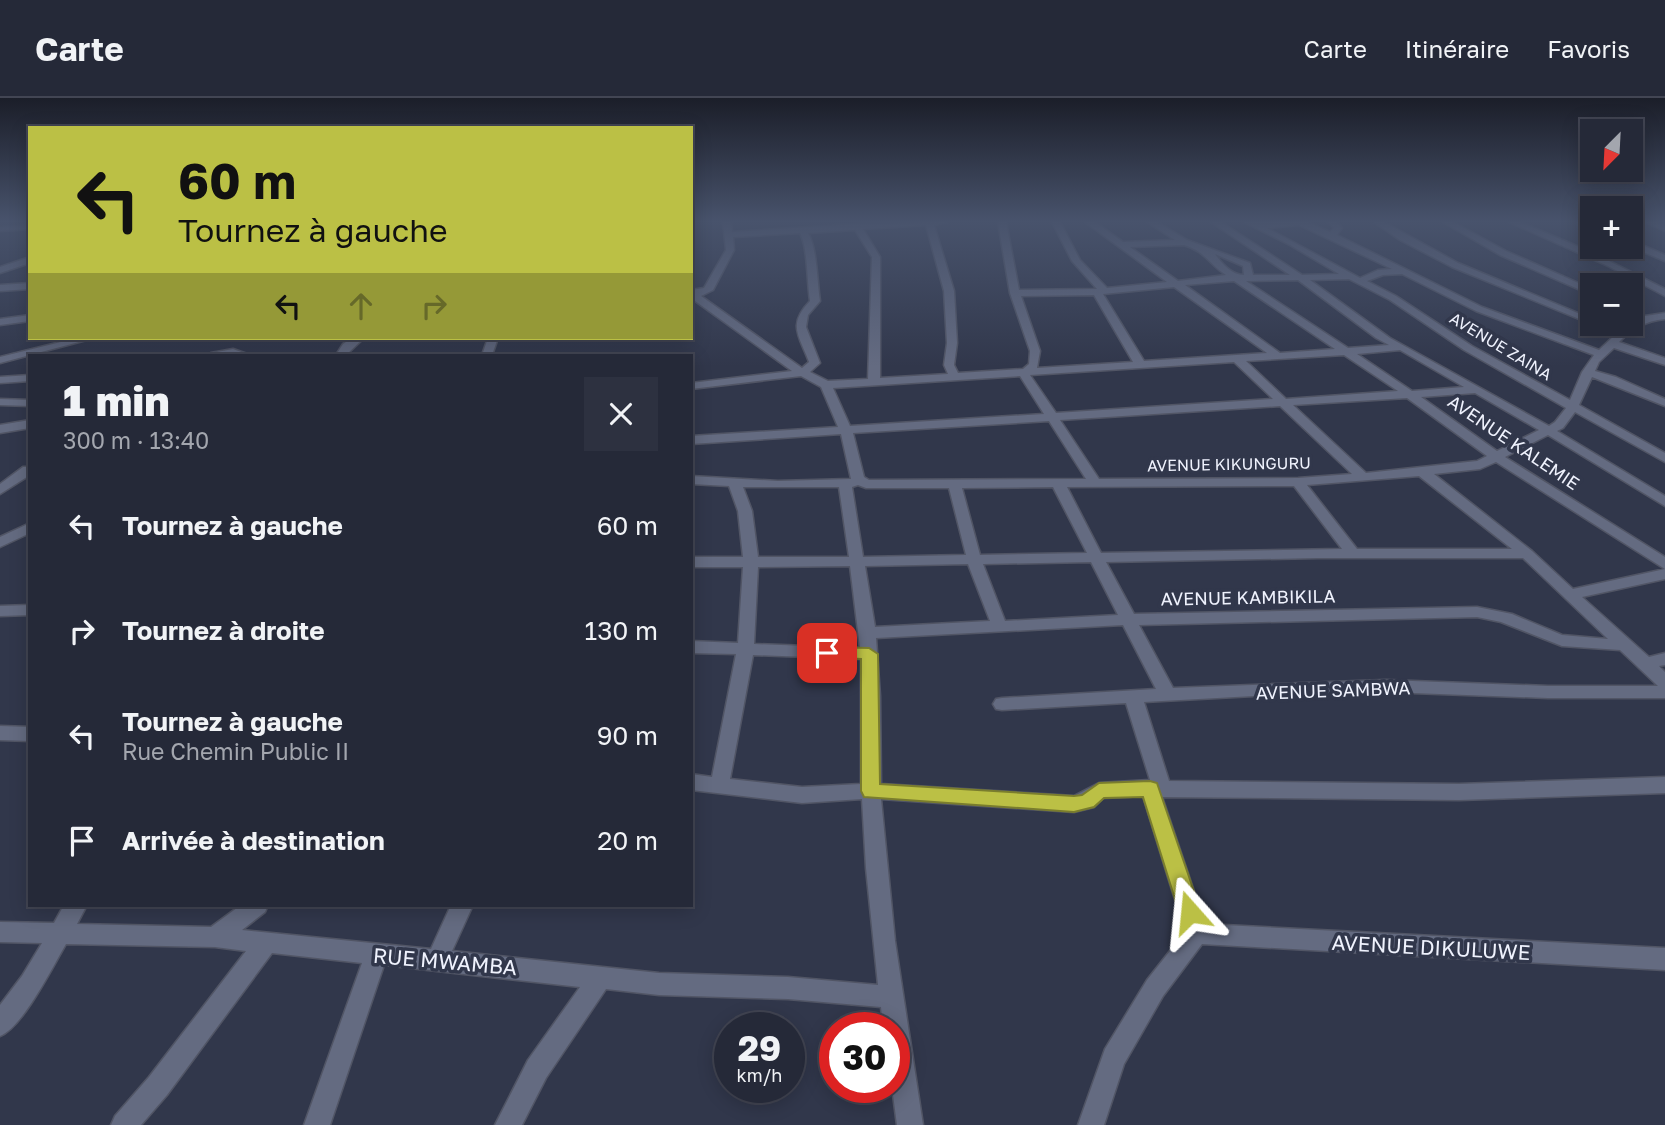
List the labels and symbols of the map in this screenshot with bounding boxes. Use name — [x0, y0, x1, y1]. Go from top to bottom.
north arrow — [1580, 119, 1643, 182]
street label: AVENUE ZAINA — [1446, 308, 1556, 384]
street label: AVENUE KALEMIE — [1444, 390, 1584, 494]
street label: AVENUE KIKUNGURU — [1147, 453, 1311, 475]
street label: AVENUE KAMBIKILA — [1160, 584, 1336, 610]
pin — [797, 623, 857, 683]
street label: AVENUE SAMBWA — [1255, 676, 1411, 704]
position arrow — [1153, 875, 1227, 949]
street label: AVENUE DIKULUWE — [1331, 929, 1531, 965]
street label: RUE MWAMBA — [372, 942, 518, 980]
speed limit sign: 30 — [819, 1012, 910, 1103]

